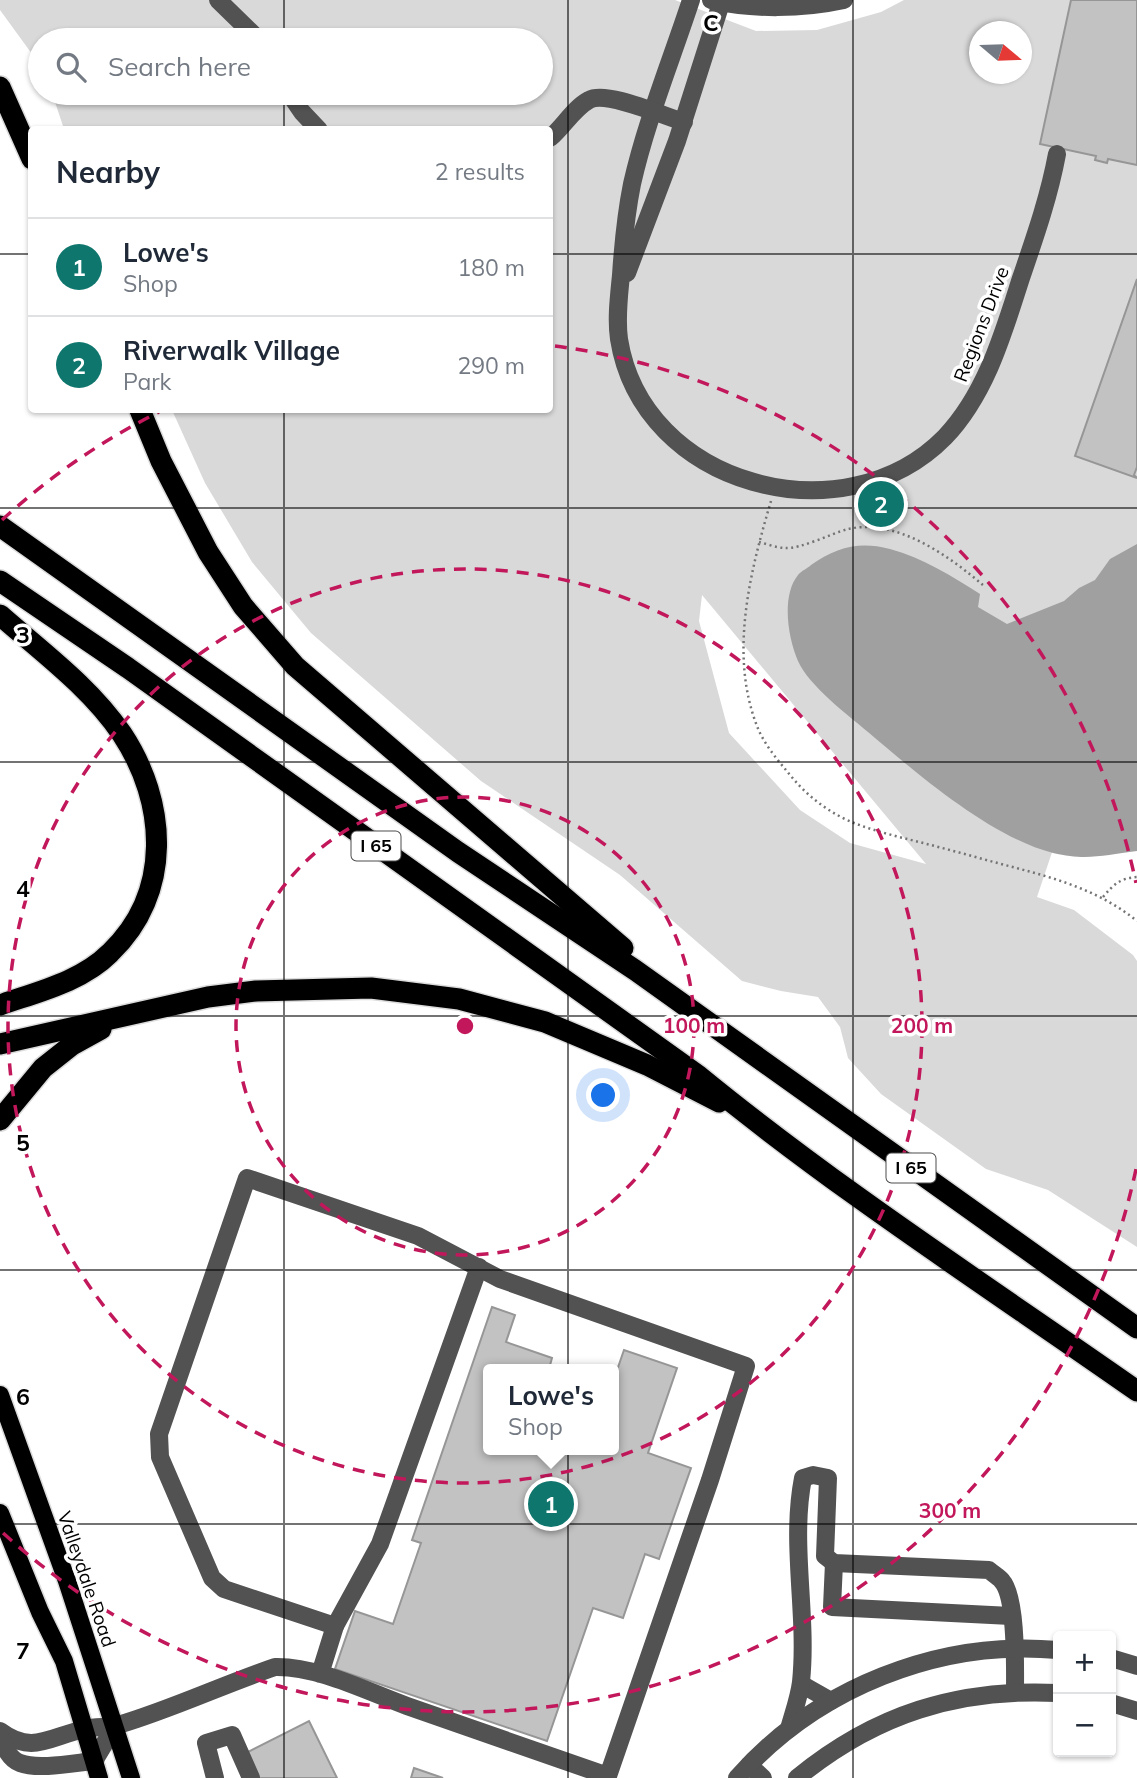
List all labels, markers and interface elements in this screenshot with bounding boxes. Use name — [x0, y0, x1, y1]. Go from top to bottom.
text: C — [703, 8, 719, 37]
north arrow — [969, 21, 1032, 84]
search box — [28, 28, 553, 105]
icon: search — [52, 48, 90, 86]
text: Search here — [108, 50, 251, 83]
text: Nearby — [56, 153, 160, 191]
text: 2 results — [435, 157, 525, 186]
text: Lowe's — [123, 236, 209, 269]
text: 1 — [72, 253, 86, 282]
text: 180 m — [457, 253, 525, 282]
street label: Regions Drive — [948, 263, 1014, 385]
text: Shop — [123, 269, 178, 298]
text: Riverwalk Village — [123, 334, 340, 367]
text: 2 — [72, 351, 86, 380]
text: 290 m — [457, 351, 525, 380]
text: Park — [123, 367, 171, 396]
pin: 2 — [858, 478, 904, 530]
text: 3 — [16, 620, 30, 649]
road number: I 65 — [352, 832, 400, 860]
text: 4 — [16, 874, 30, 903]
text: 100 m — [663, 1012, 725, 1038]
text: 200 m — [891, 1012, 953, 1038]
centre of rings — [453, 1014, 477, 1038]
your location — [586, 1078, 620, 1112]
text: 5 — [16, 1128, 30, 1157]
road number: I 65 — [886, 1154, 936, 1182]
popup — [483, 1364, 619, 1455]
text: Lowe's — [508, 1379, 594, 1412]
text: 6 — [16, 1382, 30, 1411]
text: Shop — [508, 1412, 563, 1441]
pin: 1 — [528, 1478, 574, 1530]
text: 300 m — [919, 1497, 981, 1523]
street label: Valleydale Road — [53, 1508, 121, 1650]
map controls — [1053, 1631, 1116, 1757]
button: + — [1053, 1631, 1116, 1694]
text: 7 — [16, 1636, 30, 1665]
button: − — [1053, 1694, 1116, 1757]

